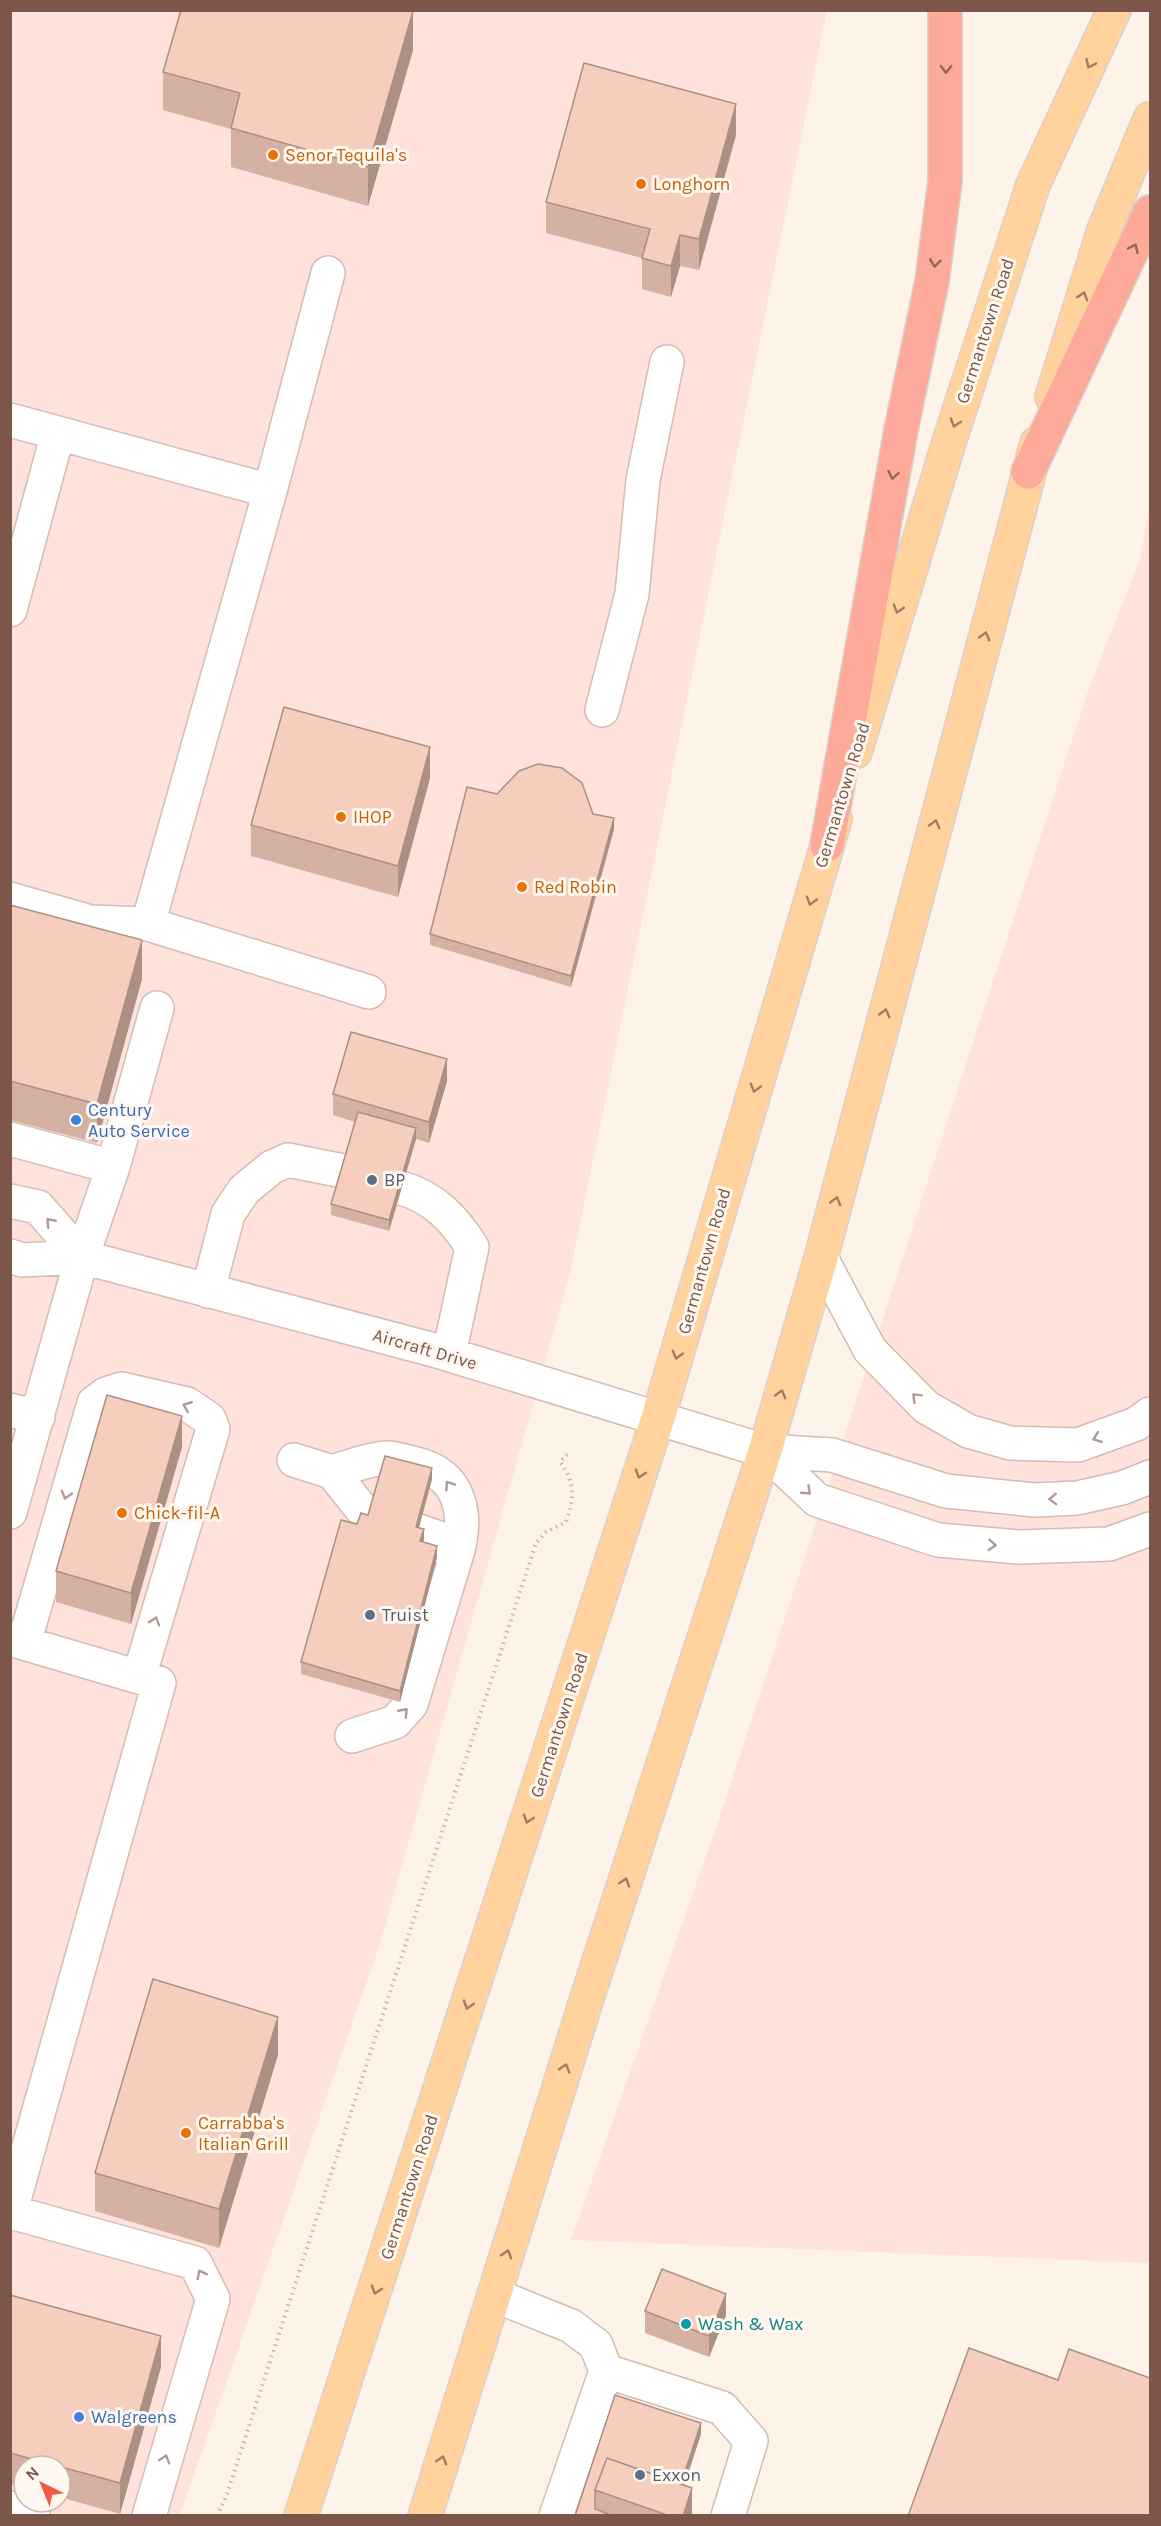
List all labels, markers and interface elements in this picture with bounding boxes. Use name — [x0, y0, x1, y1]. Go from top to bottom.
one-way arrow — [1085, 57, 1097, 68]
one-way arrow — [940, 64, 952, 73]
place label: Senor Tequila's — [285, 144, 407, 166]
marker: Senor Tequila's — [266, 148, 280, 162]
place label: Longhorn — [653, 173, 730, 195]
marker: Longhorn — [634, 177, 648, 191]
one-way arrow — [1126, 244, 1138, 255]
street label: Germantown Road — [951, 256, 1019, 406]
one-way arrow — [929, 259, 941, 268]
one-way arrow — [1076, 291, 1089, 302]
one-way arrow — [950, 417, 963, 428]
one-way arrow — [887, 470, 900, 480]
one-way arrow — [893, 603, 905, 614]
one-way arrow — [977, 631, 990, 641]
street label: Germantown Road — [809, 719, 875, 871]
place label: IHOP — [353, 806, 392, 828]
marker: IHOP — [334, 810, 348, 824]
one-way arrow — [928, 819, 940, 830]
place label: Red Robin — [534, 876, 617, 898]
marker: Red Robin — [515, 880, 529, 894]
one-way arrow — [805, 896, 818, 906]
one-way arrow — [878, 1008, 891, 1018]
one-way arrow — [750, 1082, 762, 1093]
place label: Century Auto Service — [88, 1099, 190, 1142]
marker: Century Auto Service — [69, 1113, 83, 1127]
place label: BP — [384, 1169, 405, 1191]
marker: BP — [365, 1173, 379, 1187]
street label: Germantown Road — [673, 1185, 735, 1337]
one-way arrow — [828, 1196, 841, 1206]
one-way arrow — [46, 1218, 57, 1229]
street label: Aircraft Drive — [370, 1324, 480, 1374]
one-way arrow — [672, 1349, 684, 1360]
one-way arrow — [774, 1390, 786, 1400]
one-way arrow — [912, 1393, 923, 1403]
one-way arrow — [182, 1401, 193, 1413]
one-way arrow — [1092, 1431, 1103, 1443]
one-way arrow — [635, 1468, 647, 1479]
one-way arrow — [446, 1481, 457, 1492]
one-way arrow — [801, 1484, 811, 1495]
one-way arrow — [61, 1489, 73, 1500]
one-way arrow — [1049, 1493, 1058, 1505]
place label: Chick-fil-A — [134, 1502, 220, 1524]
marker: Chick-fil-A — [115, 1506, 129, 1520]
one-way arrow — [988, 1538, 997, 1551]
place label: Truist — [382, 1604, 429, 1626]
marker: Truist — [363, 1608, 377, 1622]
one-way arrow — [148, 1616, 160, 1627]
street label: Germantown Road — [525, 1650, 593, 1800]
one-way arrow — [397, 1708, 408, 1718]
one-way arrow — [523, 1813, 535, 1824]
one-way arrow — [618, 1877, 630, 1888]
one-way arrow — [463, 1999, 475, 2010]
one-way arrow — [558, 2063, 570, 2074]
place label: Carrabba's Italian Grill — [198, 2112, 289, 2155]
street label: Germantown Road — [375, 2112, 443, 2262]
marker: Carrabba's Italian Grill — [179, 2126, 193, 2140]
one-way arrow — [500, 2249, 512, 2260]
one-way arrow — [197, 2270, 208, 2281]
one-way arrow — [371, 2284, 383, 2295]
place label: Wash & Wax — [698, 2313, 803, 2335]
marker: Wash & Wax — [679, 2317, 693, 2331]
place label: Walgreens — [91, 2406, 177, 2428]
marker: Walgreens — [72, 2410, 86, 2424]
north arrow — [12, 2454, 72, 2514]
one-way arrow — [158, 2454, 170, 2465]
one-way arrow — [435, 2455, 447, 2466]
text: N — [21, 2463, 43, 2484]
place label: Exxon — [652, 2464, 701, 2486]
marker: Exxon — [633, 2468, 647, 2482]

